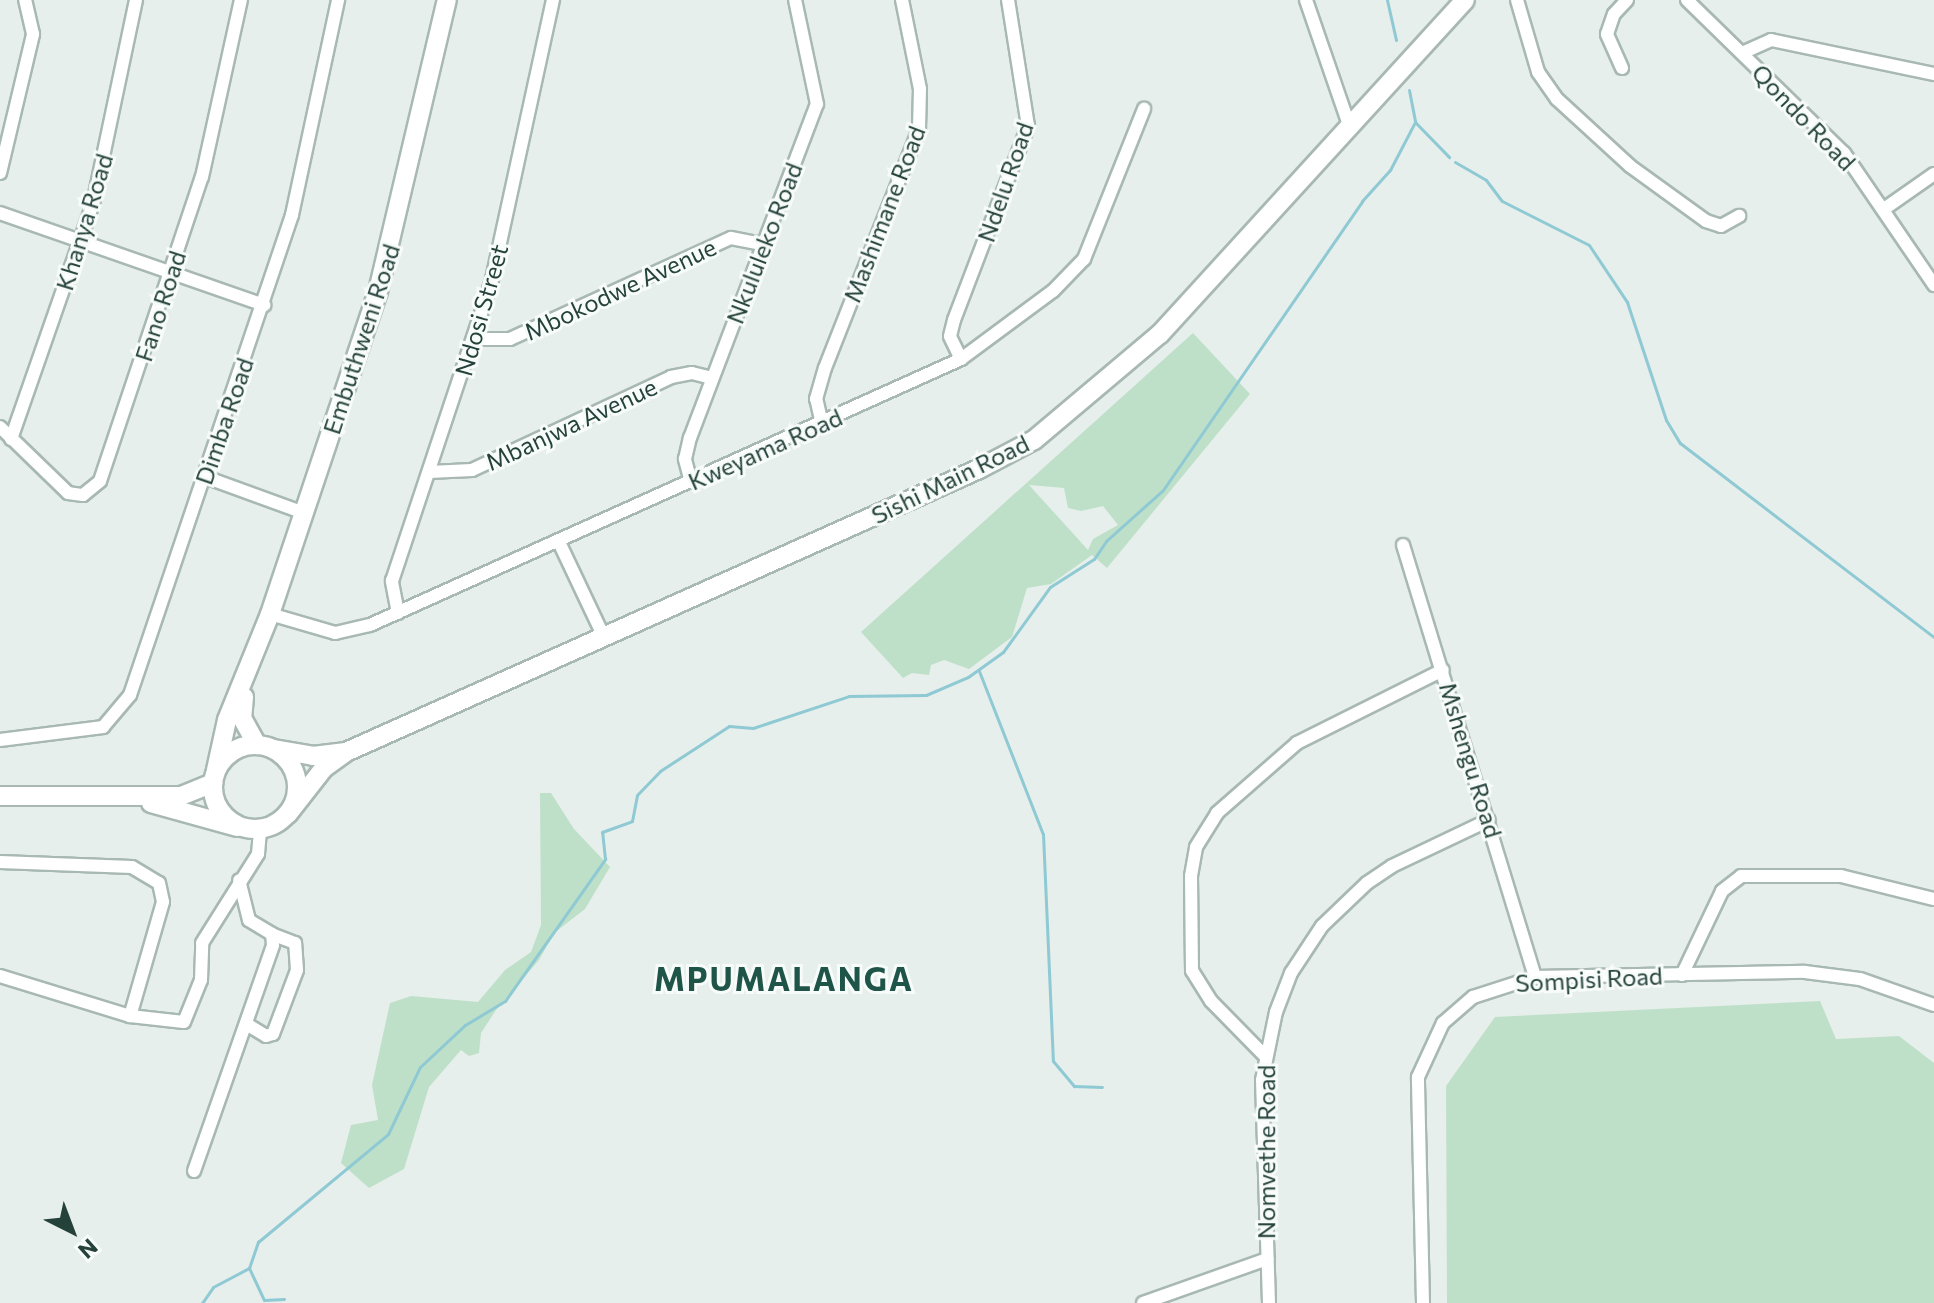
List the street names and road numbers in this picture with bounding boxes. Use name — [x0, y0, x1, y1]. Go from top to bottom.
street label: Qondo Road — [1746, 58, 1862, 176]
street label: Ndelu Road — [971, 118, 1039, 246]
street label: Mashimane Road — [837, 122, 931, 306]
street label: Khanya Road — [50, 150, 118, 294]
street label: Nkululeko Road — [720, 158, 808, 328]
street label: Mbokodwe Avenue — [520, 232, 720, 346]
street label: Embuthweni Road — [317, 240, 405, 438]
street label: Ndosi Street — [448, 241, 514, 379]
street label: Fano Road — [129, 247, 191, 365]
street label: Dimba Road — [189, 354, 259, 488]
street label: Mbanjwa Avenue — [481, 372, 661, 476]
street label: Kweyama Road — [684, 402, 846, 496]
street label: Sishi Main Road — [867, 428, 1033, 530]
street label: Mshengu Road — [1434, 679, 1508, 841]
street label: Sompisi Road — [1515, 961, 1663, 997]
street label: Nomvethe Road — [1252, 1065, 1280, 1239]

